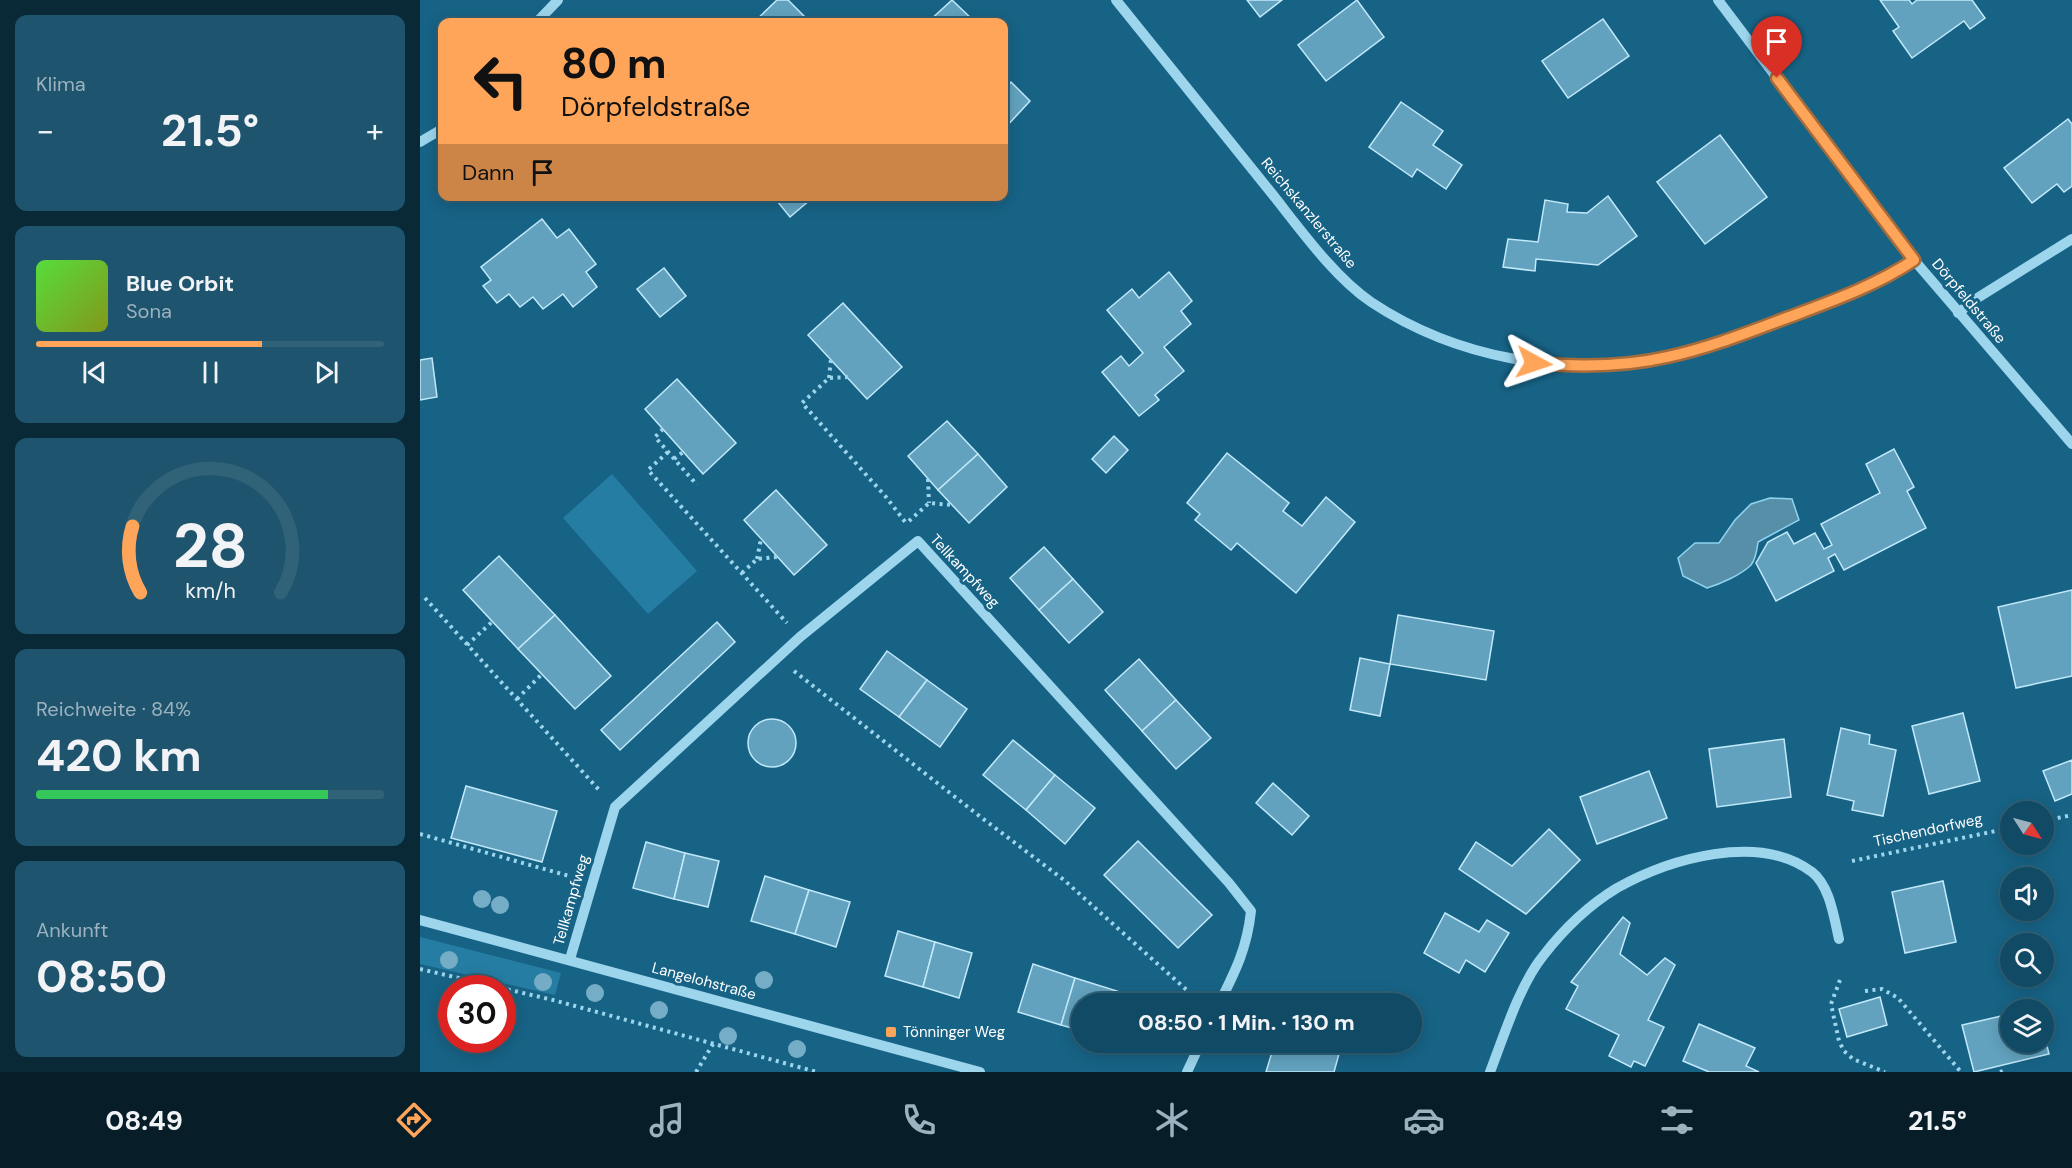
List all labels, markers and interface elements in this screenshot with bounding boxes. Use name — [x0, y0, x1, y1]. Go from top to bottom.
pin — [1751, 16, 1802, 78]
icon: arrive — [1760, 25, 1793, 58]
text: 80 m — [561, 36, 667, 91]
icon: left — [462, 42, 540, 120]
text: Klima — [36, 71, 86, 97]
text: Dörpfeldstraße — [561, 89, 750, 124]
text: 21.5° — [161, 101, 259, 160]
text: − — [36, 109, 54, 152]
text: + — [366, 109, 384, 152]
street label: Reichskanzlerstraße — [1257, 153, 1361, 273]
icon: arrive — [526, 156, 559, 189]
text: Dann — [462, 158, 514, 187]
street label: Dörpfeldstraße — [1928, 254, 2010, 348]
text: Blue Orbit — [126, 269, 234, 298]
text: Sona — [126, 298, 172, 324]
position arrow — [1502, 331, 1566, 395]
icon: previous — [78, 356, 111, 389]
icon: pause — [194, 356, 227, 389]
icon: next — [310, 356, 343, 389]
text: 28 — [172, 505, 248, 586]
street label: Tellkampfweg — [926, 530, 1004, 612]
text: km/h — [185, 577, 235, 605]
text: Reichweite · 84% — [36, 696, 191, 722]
text: 420 km — [36, 726, 202, 785]
north arrow — [2000, 801, 2054, 855]
map controls — [2000, 801, 2054, 1053]
street label: Tischendorfweg — [1872, 809, 1984, 851]
street label: Tellkampfweg — [548, 852, 594, 948]
button: sound — [2000, 867, 2054, 921]
text: Ankunft — [36, 917, 108, 943]
button: search — [2000, 933, 2054, 987]
text: 08:50 — [36, 947, 167, 1006]
street label: Langelohstraße — [650, 957, 758, 1005]
speed limit sign: 30 — [438, 975, 516, 1053]
button: layers — [2000, 999, 2054, 1053]
text: 08:50 · 1 Min. · 130 m — [1138, 1008, 1355, 1037]
place label: Tönninger Weg — [903, 1022, 1005, 1042]
marker: Tönninger Weg — [884, 1025, 898, 1039]
icon: directions — [393, 1099, 435, 1141]
icon: music — [646, 1099, 688, 1141]
icon: phone — [898, 1099, 940, 1141]
icon: climate — [1151, 1099, 1193, 1141]
icon: car — [1403, 1099, 1445, 1141]
icon: filters — [1656, 1099, 1698, 1141]
text: 08:49 — [105, 1103, 183, 1138]
text: 21.5° — [1908, 1103, 1967, 1138]

